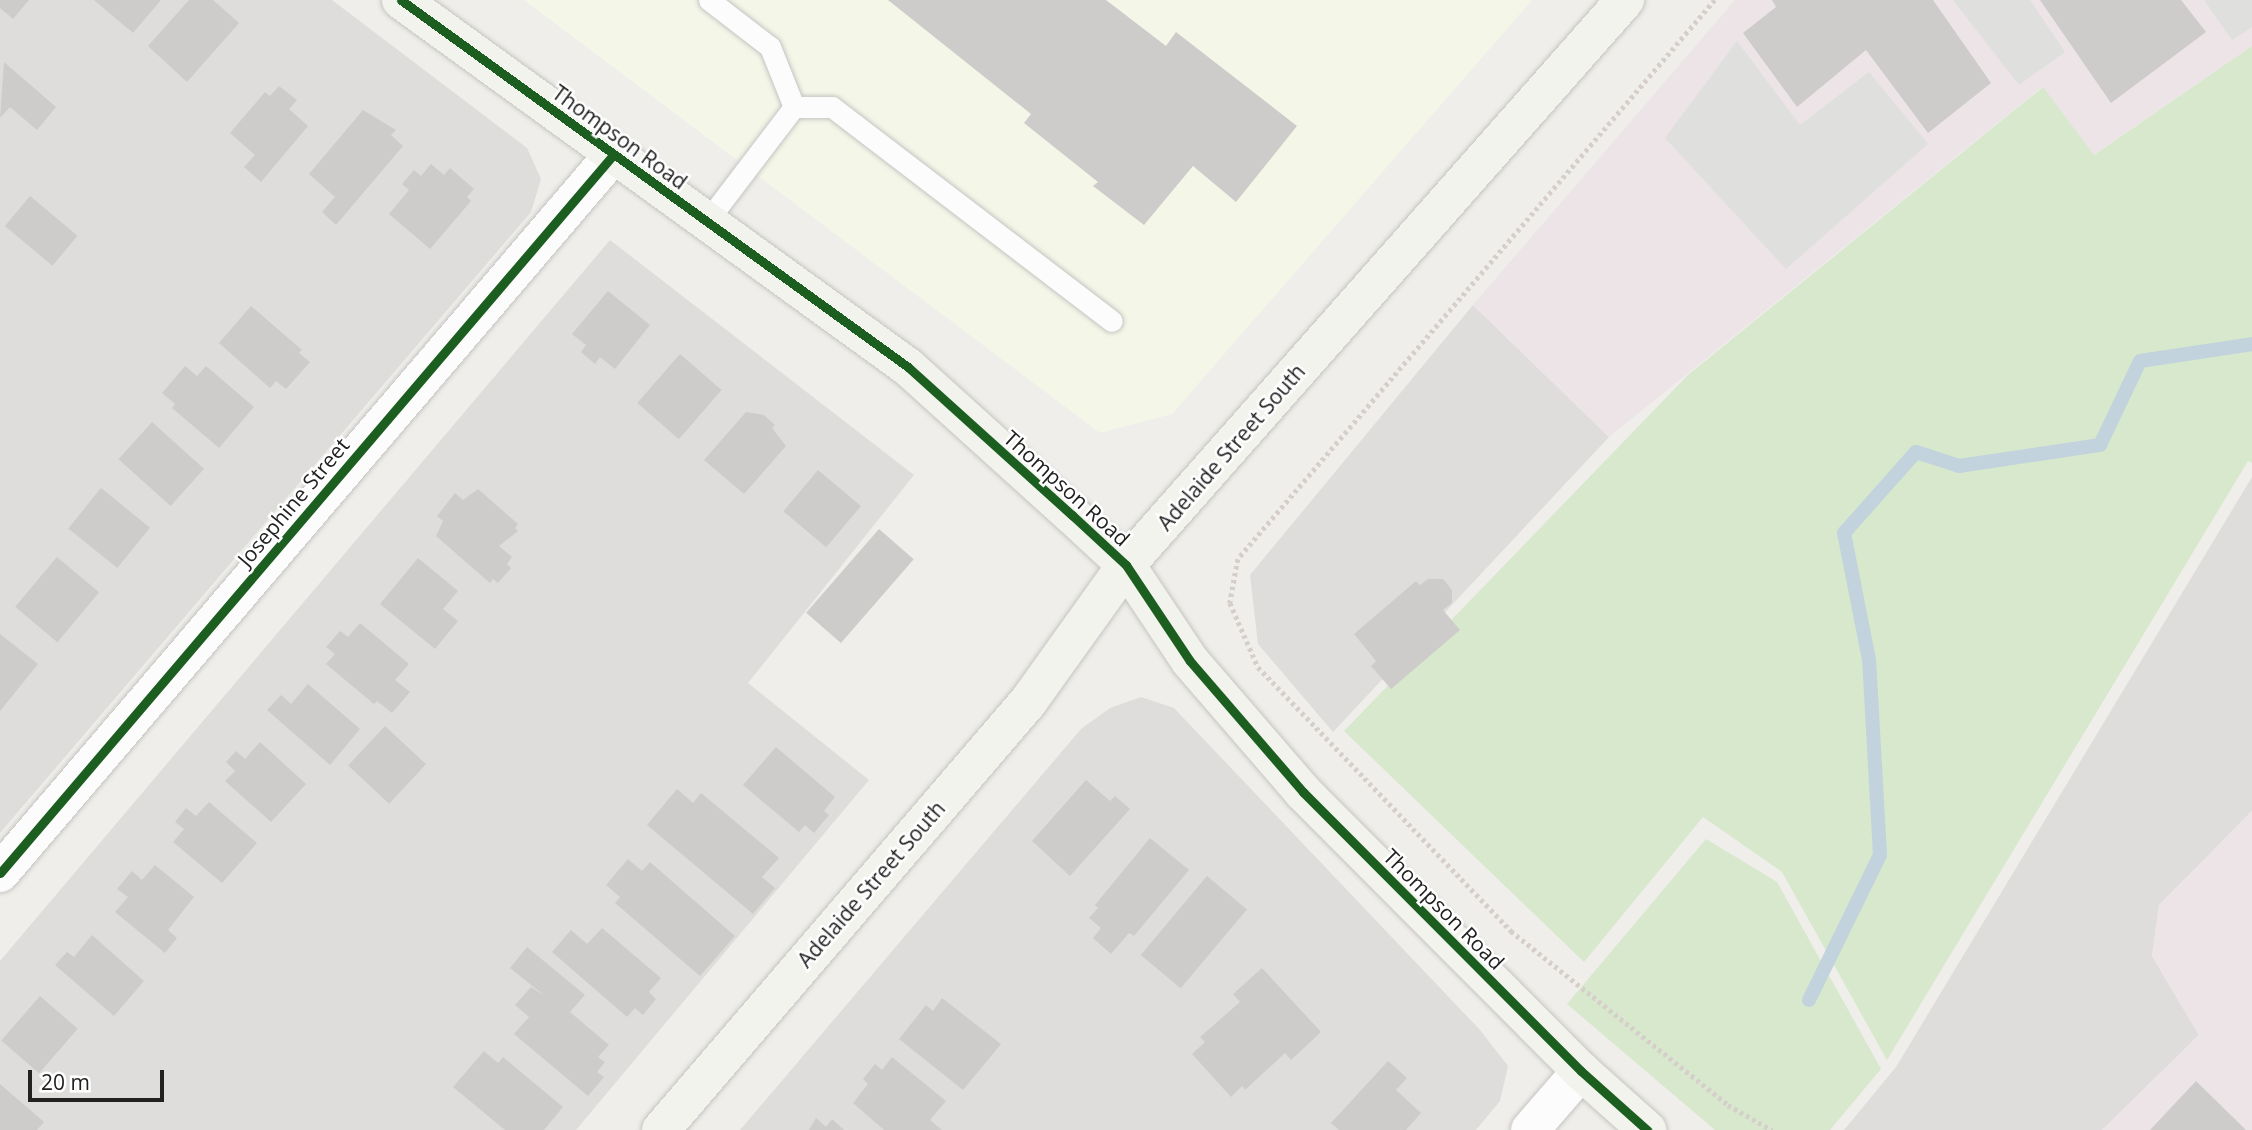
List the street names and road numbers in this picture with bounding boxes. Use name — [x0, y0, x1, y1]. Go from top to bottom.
street label: Thompson Road — [548, 80, 692, 194]
street label: Adelaide Street South — [1152, 359, 1310, 535]
street label: Thompson Road — [999, 425, 1135, 551]
street label: Josephine Street — [232, 433, 354, 571]
street label: Adelaide Street South — [792, 796, 950, 972]
street label: Thompson Road — [1378, 843, 1510, 975]

